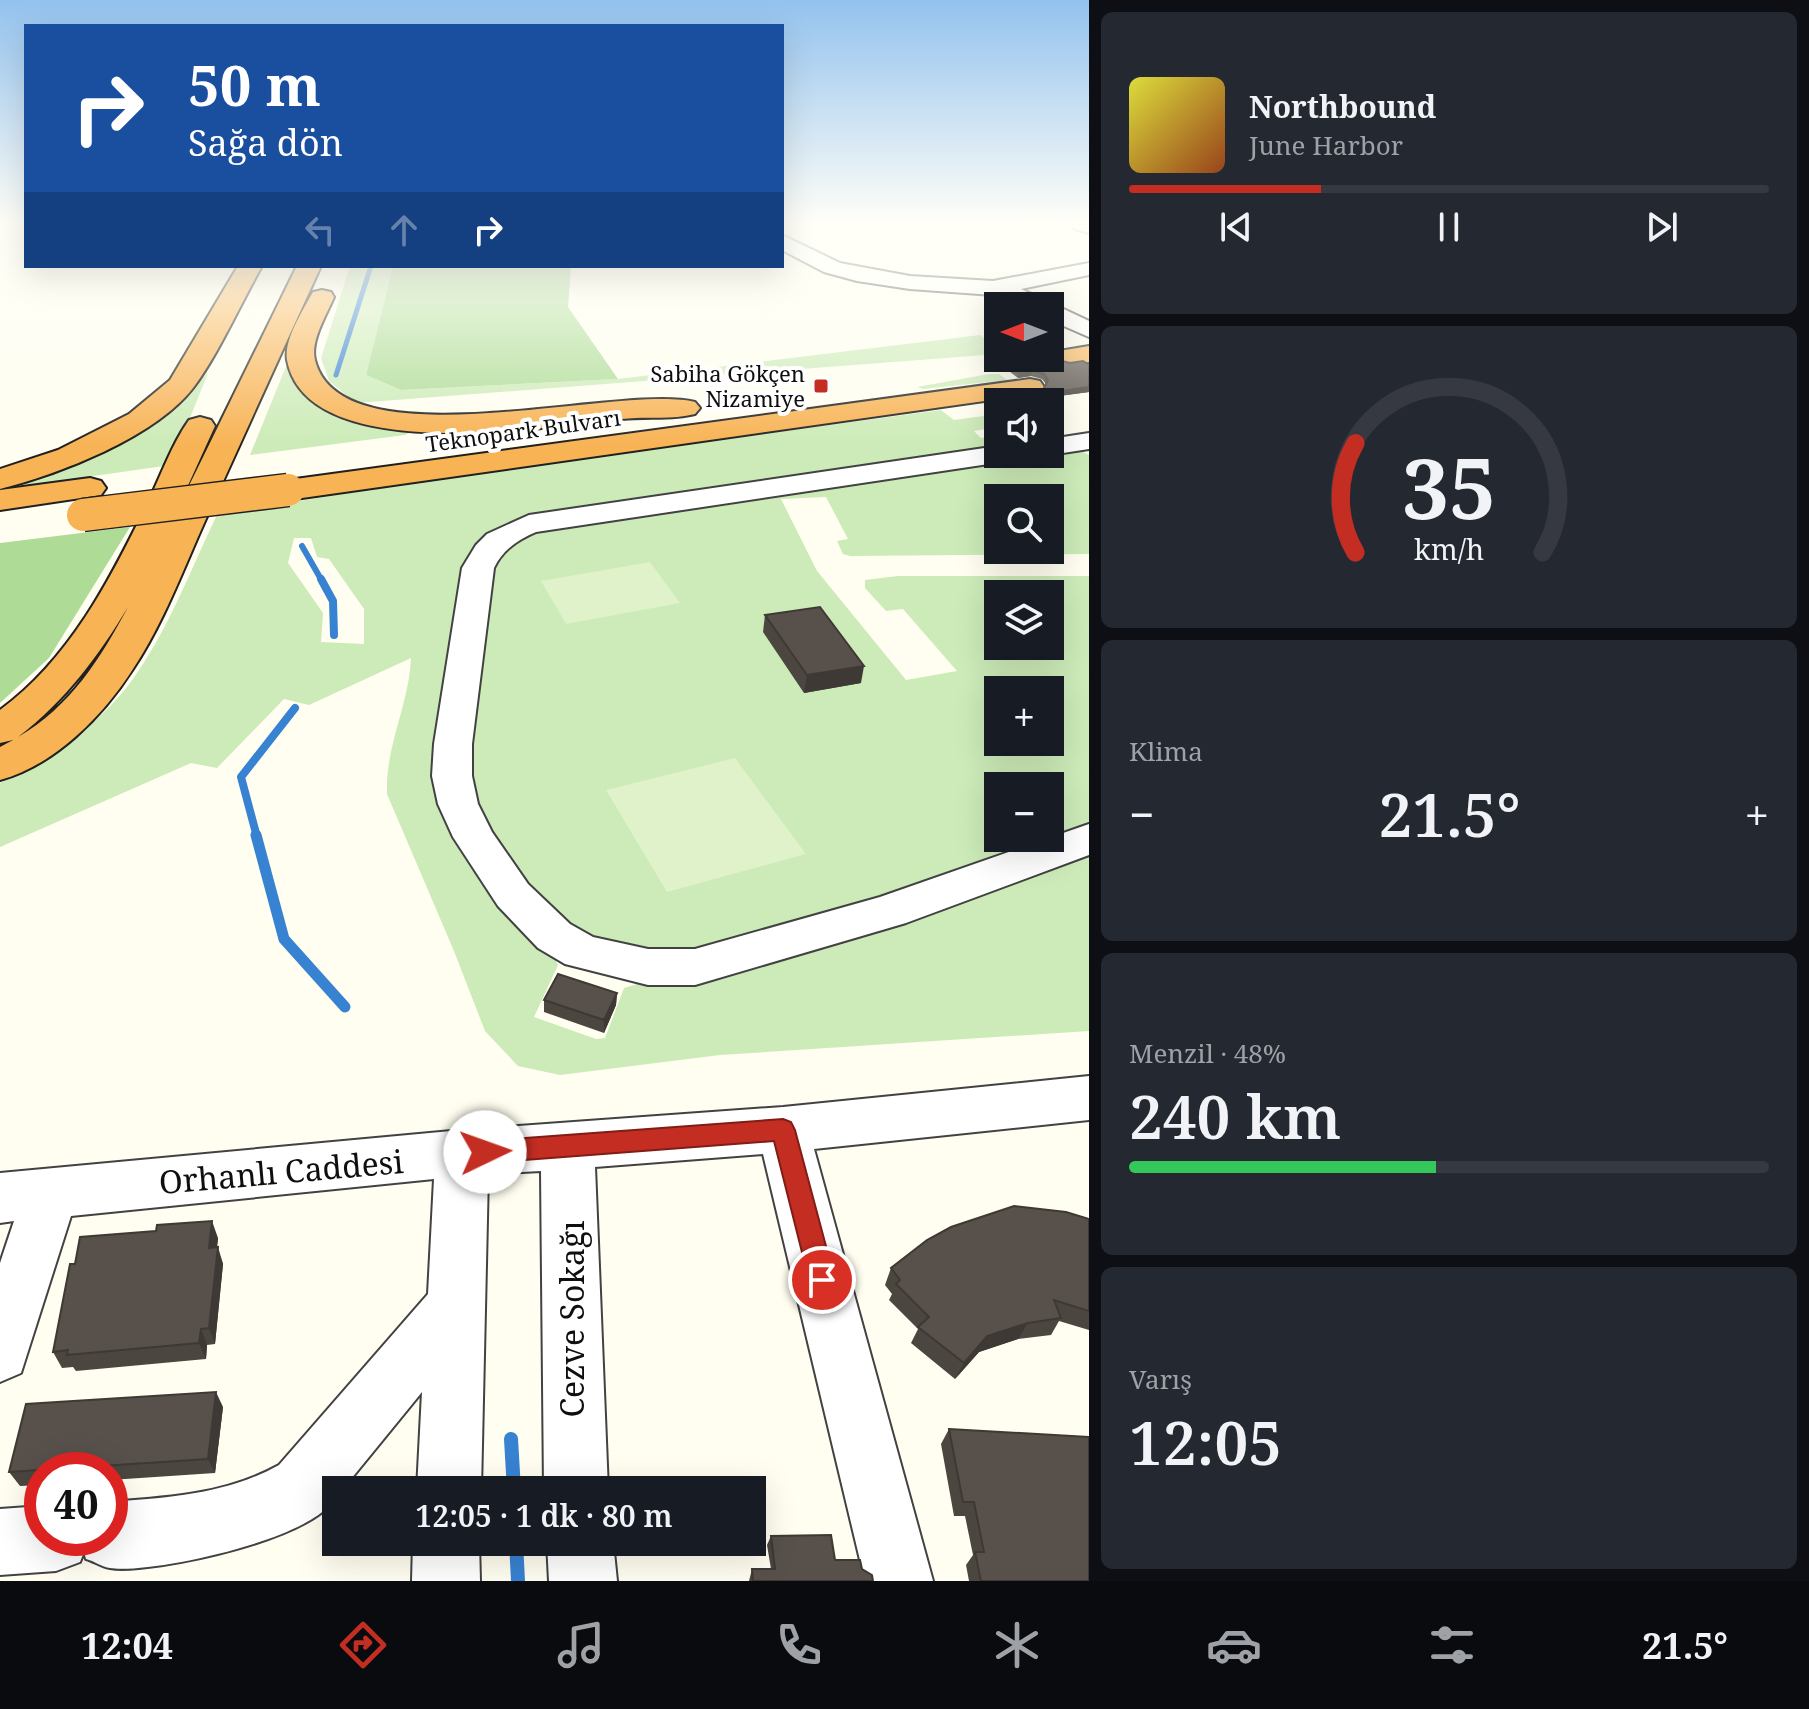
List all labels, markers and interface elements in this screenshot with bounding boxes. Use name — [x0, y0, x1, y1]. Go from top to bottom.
text: 50 m — [188, 46, 321, 122]
icon: right — [56, 56, 160, 160]
text: Northbound — [1249, 86, 1436, 127]
text: Sağa dön — [188, 118, 343, 167]
text: June Harbor — [1249, 127, 1403, 163]
icon: previous — [1214, 205, 1258, 249]
icon: pause — [1427, 205, 1471, 249]
icon: next — [1640, 205, 1684, 249]
icon: left — [298, 208, 342, 252]
icon: ahead — [382, 208, 426, 252]
icon: right — [466, 208, 510, 252]
north arrow — [984, 292, 1064, 372]
map controls — [984, 292, 1064, 852]
place label: Sabiha Gökçen Nizamiye — [650, 358, 805, 413]
marker: Sabiha Gökçen Nizamiye — [812, 377, 830, 395]
button: sound — [984, 388, 1064, 468]
street label: Teknopark Bulvarı — [424, 401, 622, 459]
text: 35 — [1402, 429, 1496, 542]
button: search — [984, 484, 1064, 564]
text: km/h — [1414, 529, 1484, 568]
button: layers — [984, 580, 1064, 660]
button: + — [984, 676, 1064, 756]
text: Klima — [1129, 733, 1203, 769]
button: − — [984, 772, 1064, 852]
text: 21.5° — [1378, 773, 1520, 855]
text: − — [1129, 784, 1154, 844]
text: + — [1744, 784, 1769, 844]
text: Menzil · 48% — [1129, 1035, 1286, 1071]
text: 240 km — [1129, 1075, 1341, 1157]
position arrow — [443, 1110, 527, 1194]
street label: Orhanlı Caddesi — [157, 1139, 405, 1203]
street label: Cezve Sokağı — [550, 1220, 593, 1418]
pin — [788, 1246, 856, 1314]
icon: arrive — [800, 1258, 844, 1302]
text: Varış — [1129, 1361, 1192, 1397]
text: 12:05 — [1129, 1401, 1282, 1483]
speed limit sign: 40 — [24, 1452, 128, 1556]
text: 12:05 · 1 dk · 80 m — [415, 1495, 673, 1536]
icon: directions — [335, 1617, 391, 1673]
icon: music — [553, 1617, 609, 1673]
icon: phone — [771, 1617, 827, 1673]
icon: climate — [989, 1617, 1045, 1673]
icon: car — [1206, 1617, 1262, 1673]
icon: filters — [1424, 1617, 1480, 1673]
text: 12:04 — [81, 1621, 173, 1670]
text: 21.5° — [1642, 1621, 1728, 1670]

